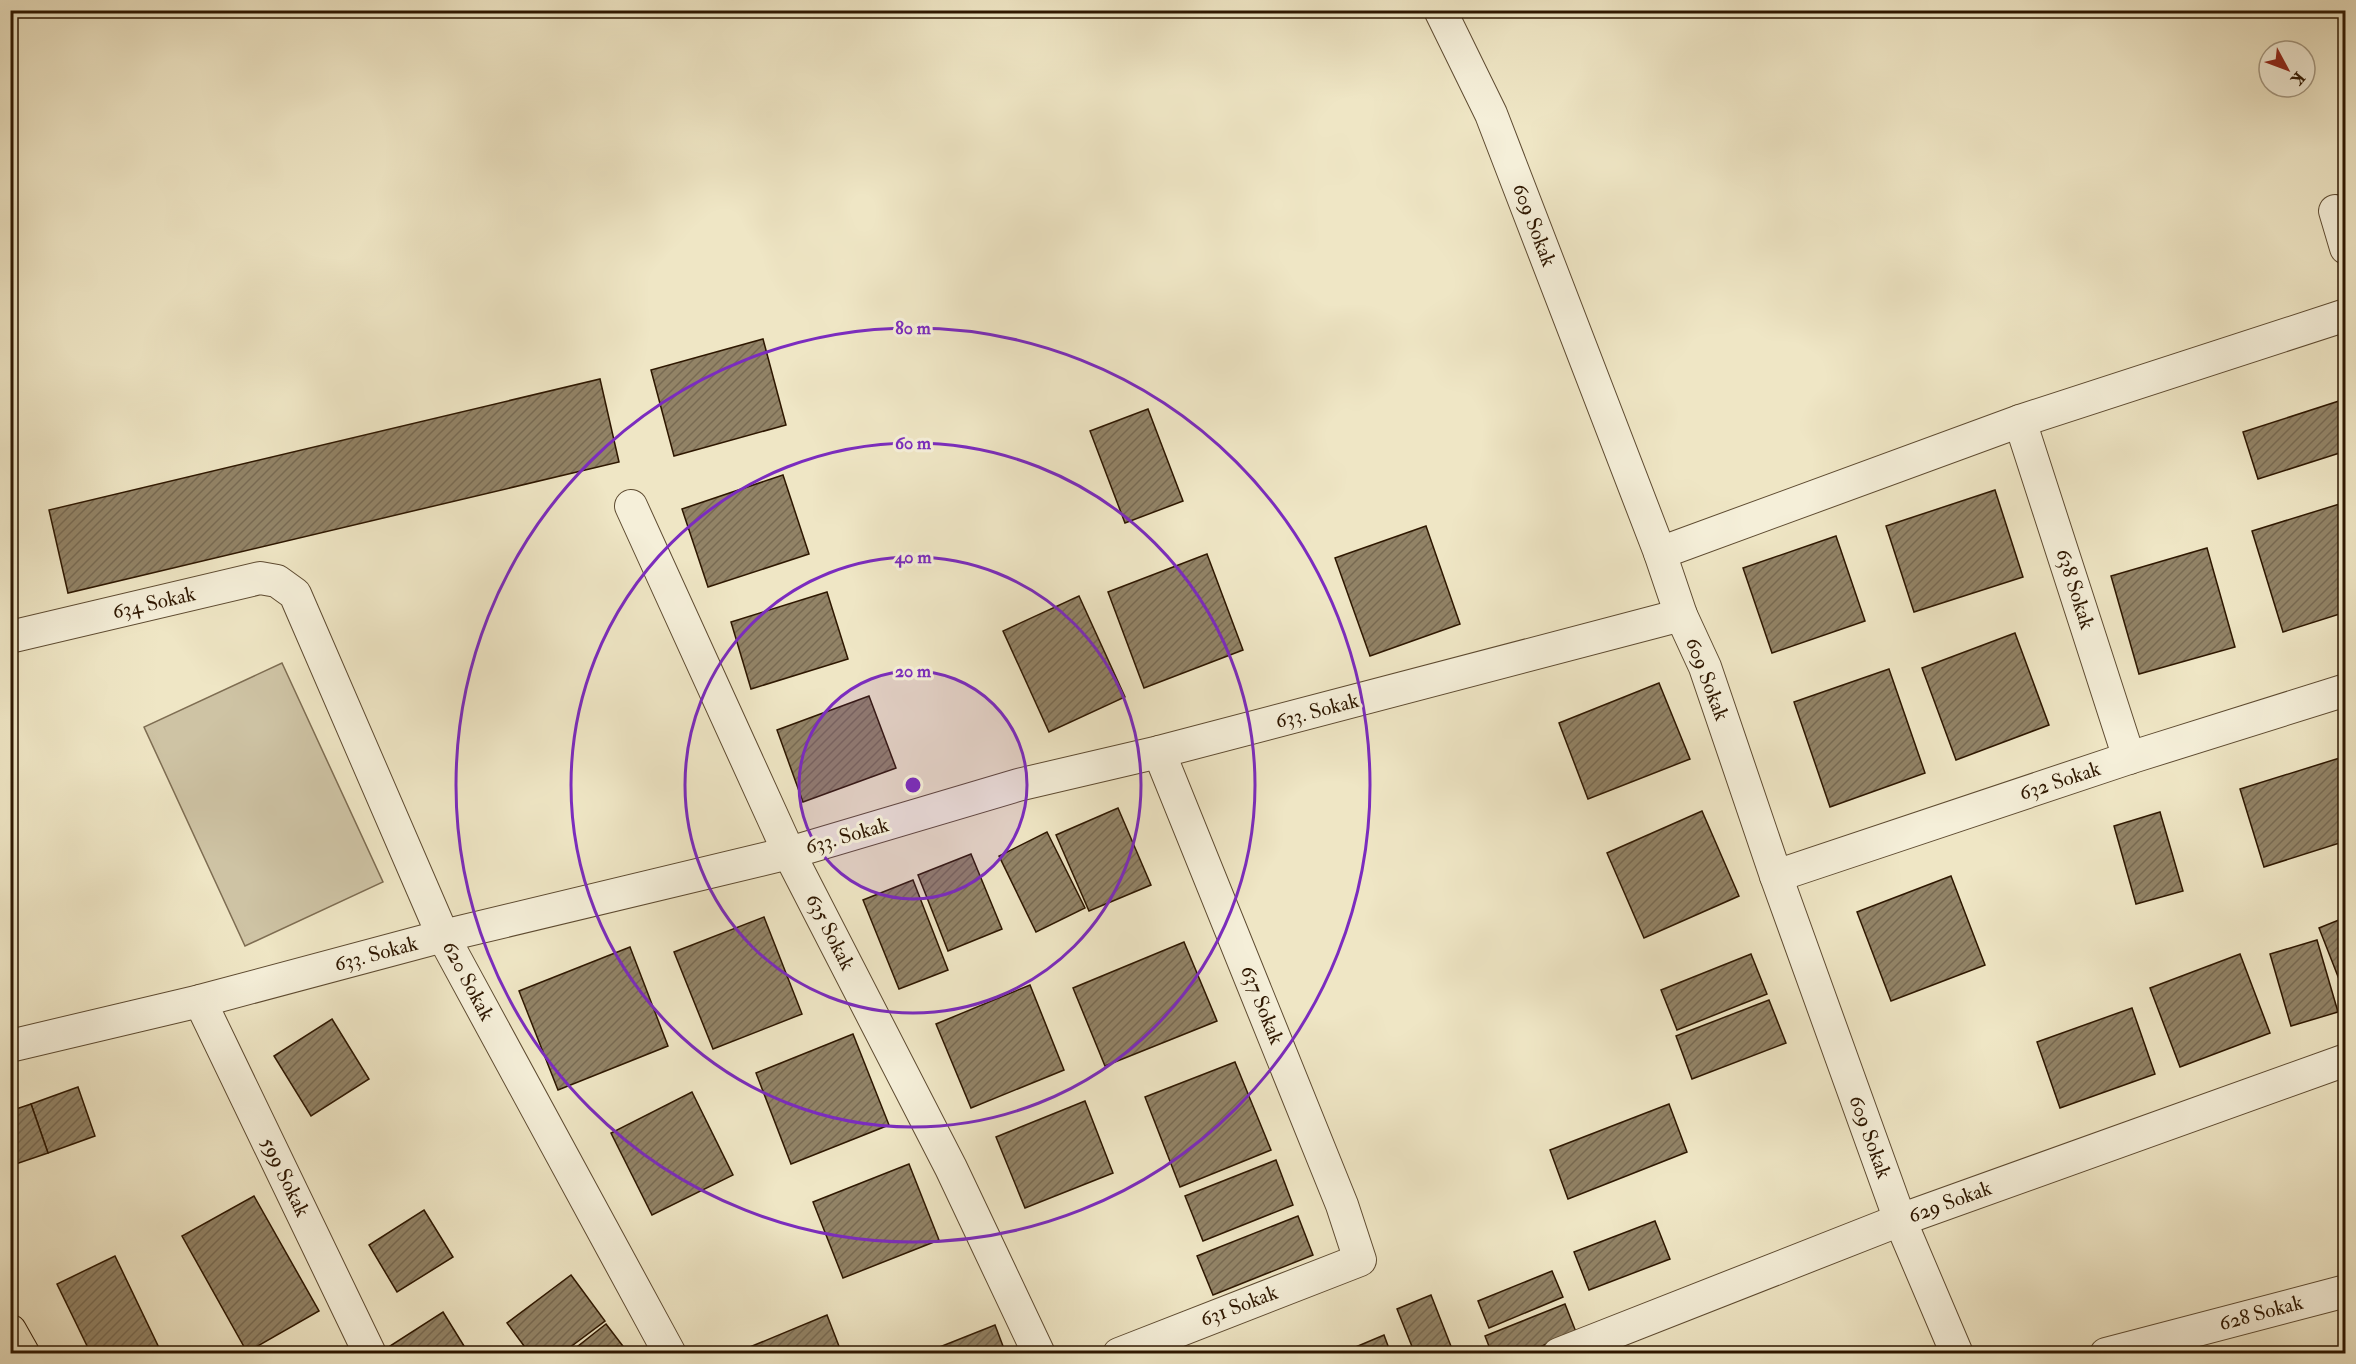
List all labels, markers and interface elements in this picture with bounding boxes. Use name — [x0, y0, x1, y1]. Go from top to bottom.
north arrow — [2257, 39, 2317, 99]
text: K — [2286, 67, 2309, 90]
street label: 609 Sokak — [1506, 180, 1562, 270]
text: 80 m — [895, 317, 932, 340]
text: 60 m — [895, 432, 932, 455]
street label: 638 Sokak — [2049, 545, 2101, 633]
text: 40 m — [894, 546, 932, 569]
street label: 634 Sokak — [110, 580, 198, 626]
street label: 609 Sokak — [1679, 634, 1735, 724]
text: 20 m — [895, 660, 932, 683]
street label: 633. Sokak — [1272, 687, 1362, 735]
street label: 632 Sokak — [2016, 755, 2104, 807]
centre of rings — [903, 775, 923, 795]
street label: 633. Sokak — [802, 811, 892, 861]
street label: 635 Sokak — [799, 889, 861, 975]
street label: 633. Sokak — [331, 930, 421, 978]
street label: 620 Sokak — [436, 936, 500, 1026]
street label: 637 Sokak — [1234, 961, 1290, 1049]
street label: 609 Sokak — [1842, 1092, 1898, 1182]
street label: 599 Sokak — [254, 1133, 316, 1221]
street label: 629 Sokak — [1905, 1174, 1995, 1230]
street label: 631 Sokak — [1196, 1279, 1282, 1333]
street label: 628 Sokak — [2216, 1289, 2306, 1337]

